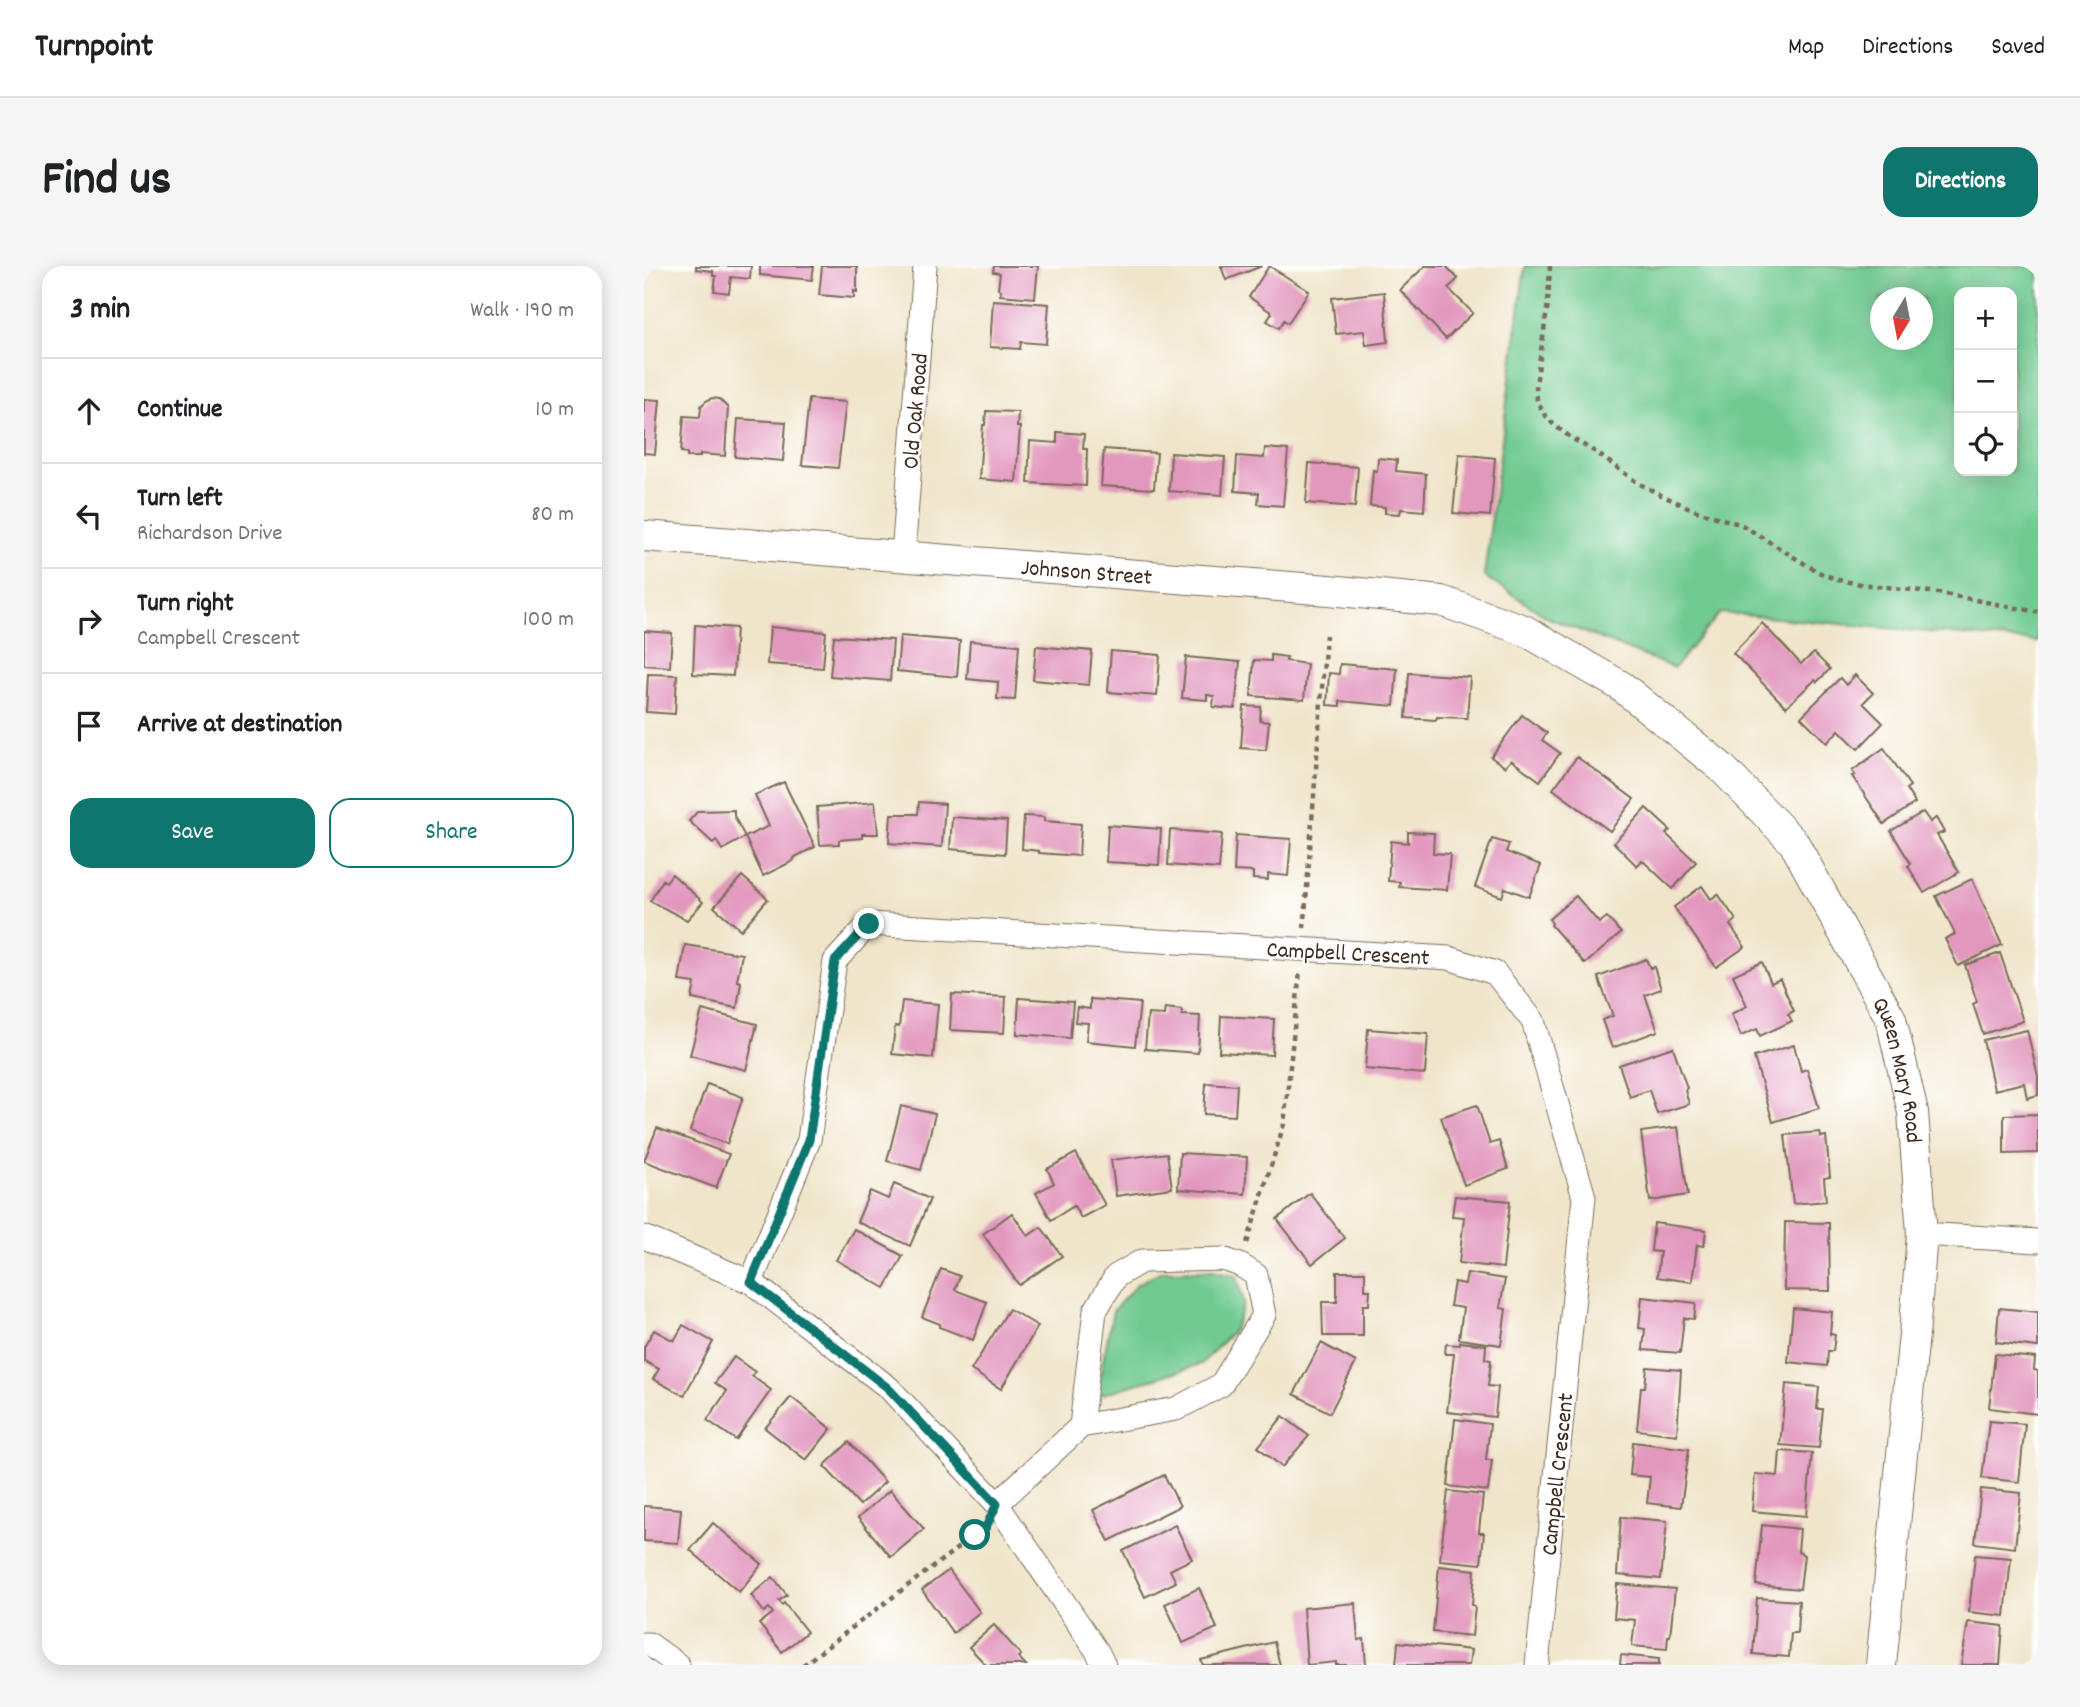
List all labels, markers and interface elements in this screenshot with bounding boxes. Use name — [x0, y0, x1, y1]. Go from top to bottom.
text: Turnpoint — [35, 25, 153, 72]
text: Map — [1788, 31, 1824, 65]
text: Directions — [1862, 31, 1953, 65]
text: Saved — [1991, 31, 2045, 65]
text: Find us — [42, 147, 171, 217]
button: Directions — [1883, 147, 2038, 217]
north arrow — [1870, 287, 1933, 350]
map controls — [1954, 287, 2017, 476]
button: + — [1954, 287, 2017, 350]
text: 3 min — [70, 290, 130, 333]
text: Walk · 190 m — [470, 295, 574, 328]
button: − — [1954, 350, 2017, 413]
street label: Old Oak Road — [896, 352, 939, 471]
icon: ahead — [70, 392, 108, 430]
text: Continue — [137, 392, 222, 429]
text: 10 m — [535, 394, 574, 427]
button: locate — [1954, 413, 2017, 476]
text: Turn left — [137, 481, 223, 518]
icon: left — [70, 497, 108, 535]
text: 80 m — [531, 499, 574, 532]
text: Richardson Drive — [137, 518, 282, 551]
street label: Johnson Street — [1019, 553, 1153, 596]
text: Turn right — [137, 586, 234, 623]
icon: right — [70, 602, 108, 640]
text: 100 m — [523, 604, 574, 637]
text: Campbell Crescent — [137, 623, 300, 656]
icon: arrive — [70, 707, 108, 745]
text: Arrive at destination — [137, 707, 342, 744]
button: Save — [70, 798, 315, 868]
button: Share — [329, 798, 574, 868]
route end — [853, 908, 884, 939]
street label: Campbell Crescent — [1266, 935, 1430, 976]
street label: Queen Mary Road — [1862, 992, 1928, 1144]
street label: Campbell Crescent — [1535, 1392, 1584, 1557]
route start — [959, 1519, 990, 1550]

